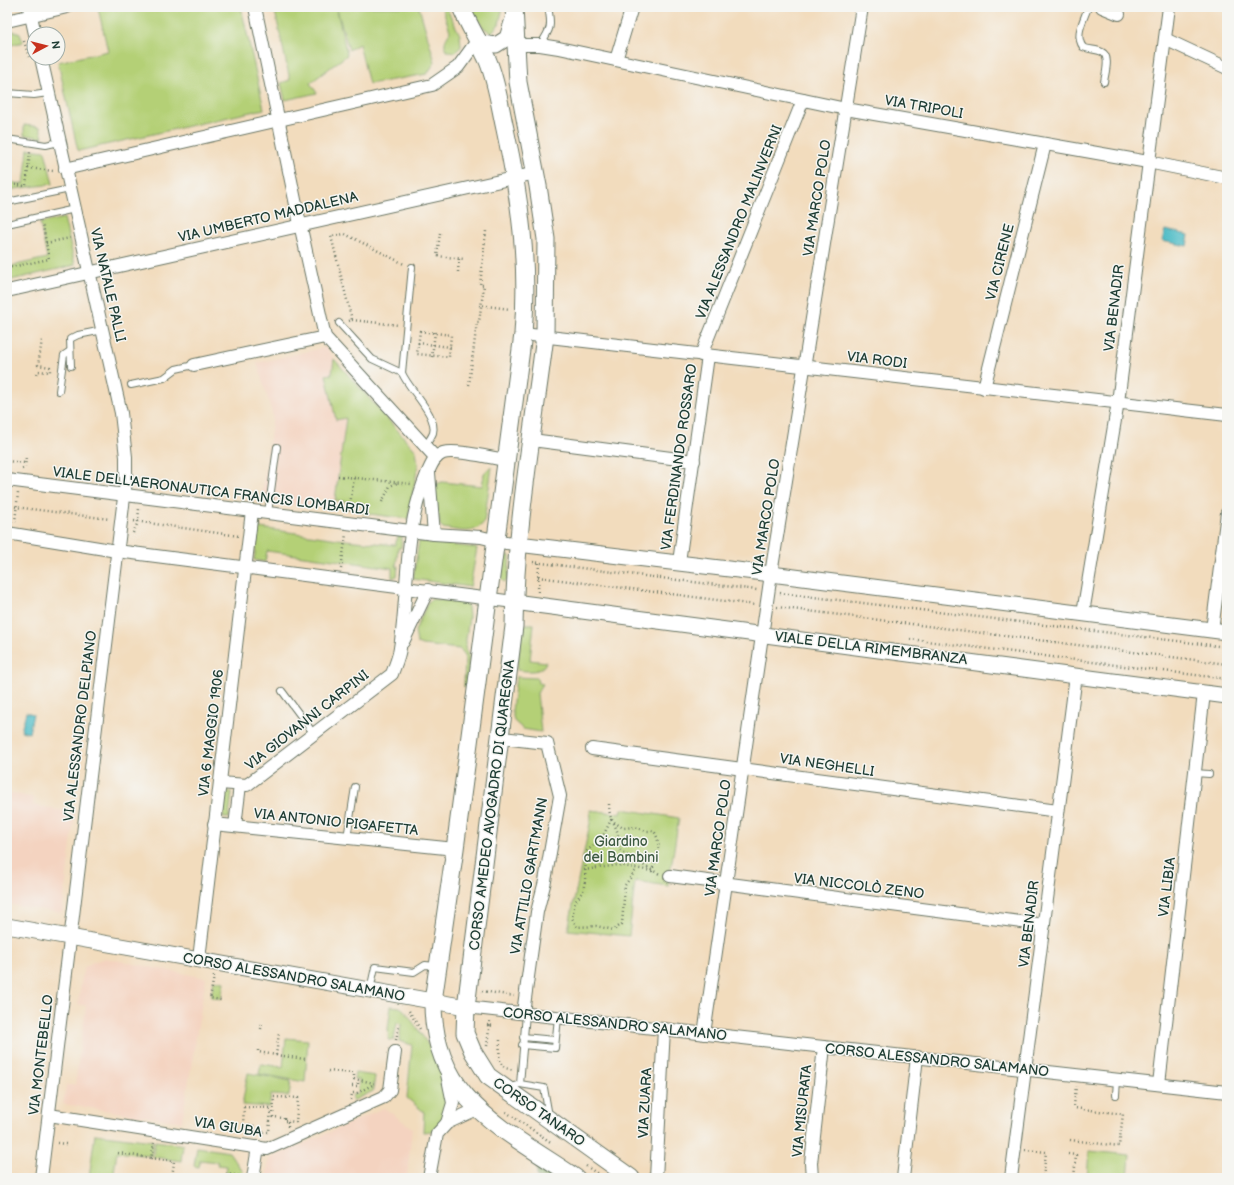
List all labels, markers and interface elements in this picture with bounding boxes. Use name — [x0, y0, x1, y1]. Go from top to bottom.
north arrow — [26, 26, 66, 66]
text: N — [48, 40, 62, 50]
street label: VIA TRIPOLI — [883, 92, 965, 122]
street label: VIA ALESSANDRO MALINVERNI — [692, 122, 786, 322]
street label: VIA MARCO POLO — [799, 138, 835, 258]
street label: VIA UMBERTO MADDALENA — [176, 188, 360, 246]
street label: VIA CIRENE — [982, 222, 1018, 302]
street label: VIA NATALE PALLI — [87, 226, 129, 344]
street label: VIA BENADIR — [1100, 263, 1128, 353]
street label: VIA RODI — [846, 348, 908, 372]
street label: VIA FERDINANDO ROSSARO — [657, 362, 701, 551]
street label: VIA MARCO POLO — [748, 457, 784, 577]
street label: VIALE DELL'AERONAUTICA FRANCIS LOMBARDI — [52, 463, 370, 519]
street label: VIALE DELLA RIMEMBRANZA — [774, 628, 969, 668]
street label: VIA ALESSANDRO DELPIANO — [60, 629, 100, 822]
street label: CORSO AMEDEO AVOGADRO DI QUAREGNA — [466, 658, 518, 951]
street label: VIA GIOVANNI CARPINI — [242, 666, 372, 774]
street label: VIA 6 MAGGIO 1906 — [195, 668, 227, 798]
street label: VIA NEGHELLI — [779, 750, 875, 780]
street label: VIA MARCO POLO — [701, 778, 735, 898]
street label: VIA ATTILIO GARTMANN — [507, 796, 551, 956]
street label: VIA ANTONIO PIGAFETTA — [253, 805, 420, 839]
park label: Giardino dei Bambini — [584, 833, 658, 866]
street label: VIA LIBIA — [1155, 856, 1179, 918]
street label: VIA NICCOLÒ ZENO — [793, 869, 926, 902]
street label: VIA BENADIR — [1015, 879, 1043, 969]
street label: CORSO ALESSANDRO SALAMANO — [182, 949, 407, 1005]
street label: VIA MONTEBELLO — [25, 993, 57, 1116]
street label: CORSO ALESSANDRO SALAMANO — [502, 1004, 728, 1044]
street label: CORSO ALESSANDRO SALAMANO — [824, 1040, 1050, 1080]
street label: VIA MISURATA — [789, 1063, 815, 1158]
street label: VIA ZUARA — [635, 1067, 655, 1139]
street label: CORSO TANARO — [490, 1074, 589, 1150]
street label: VIA GIUBA — [193, 1113, 264, 1141]

